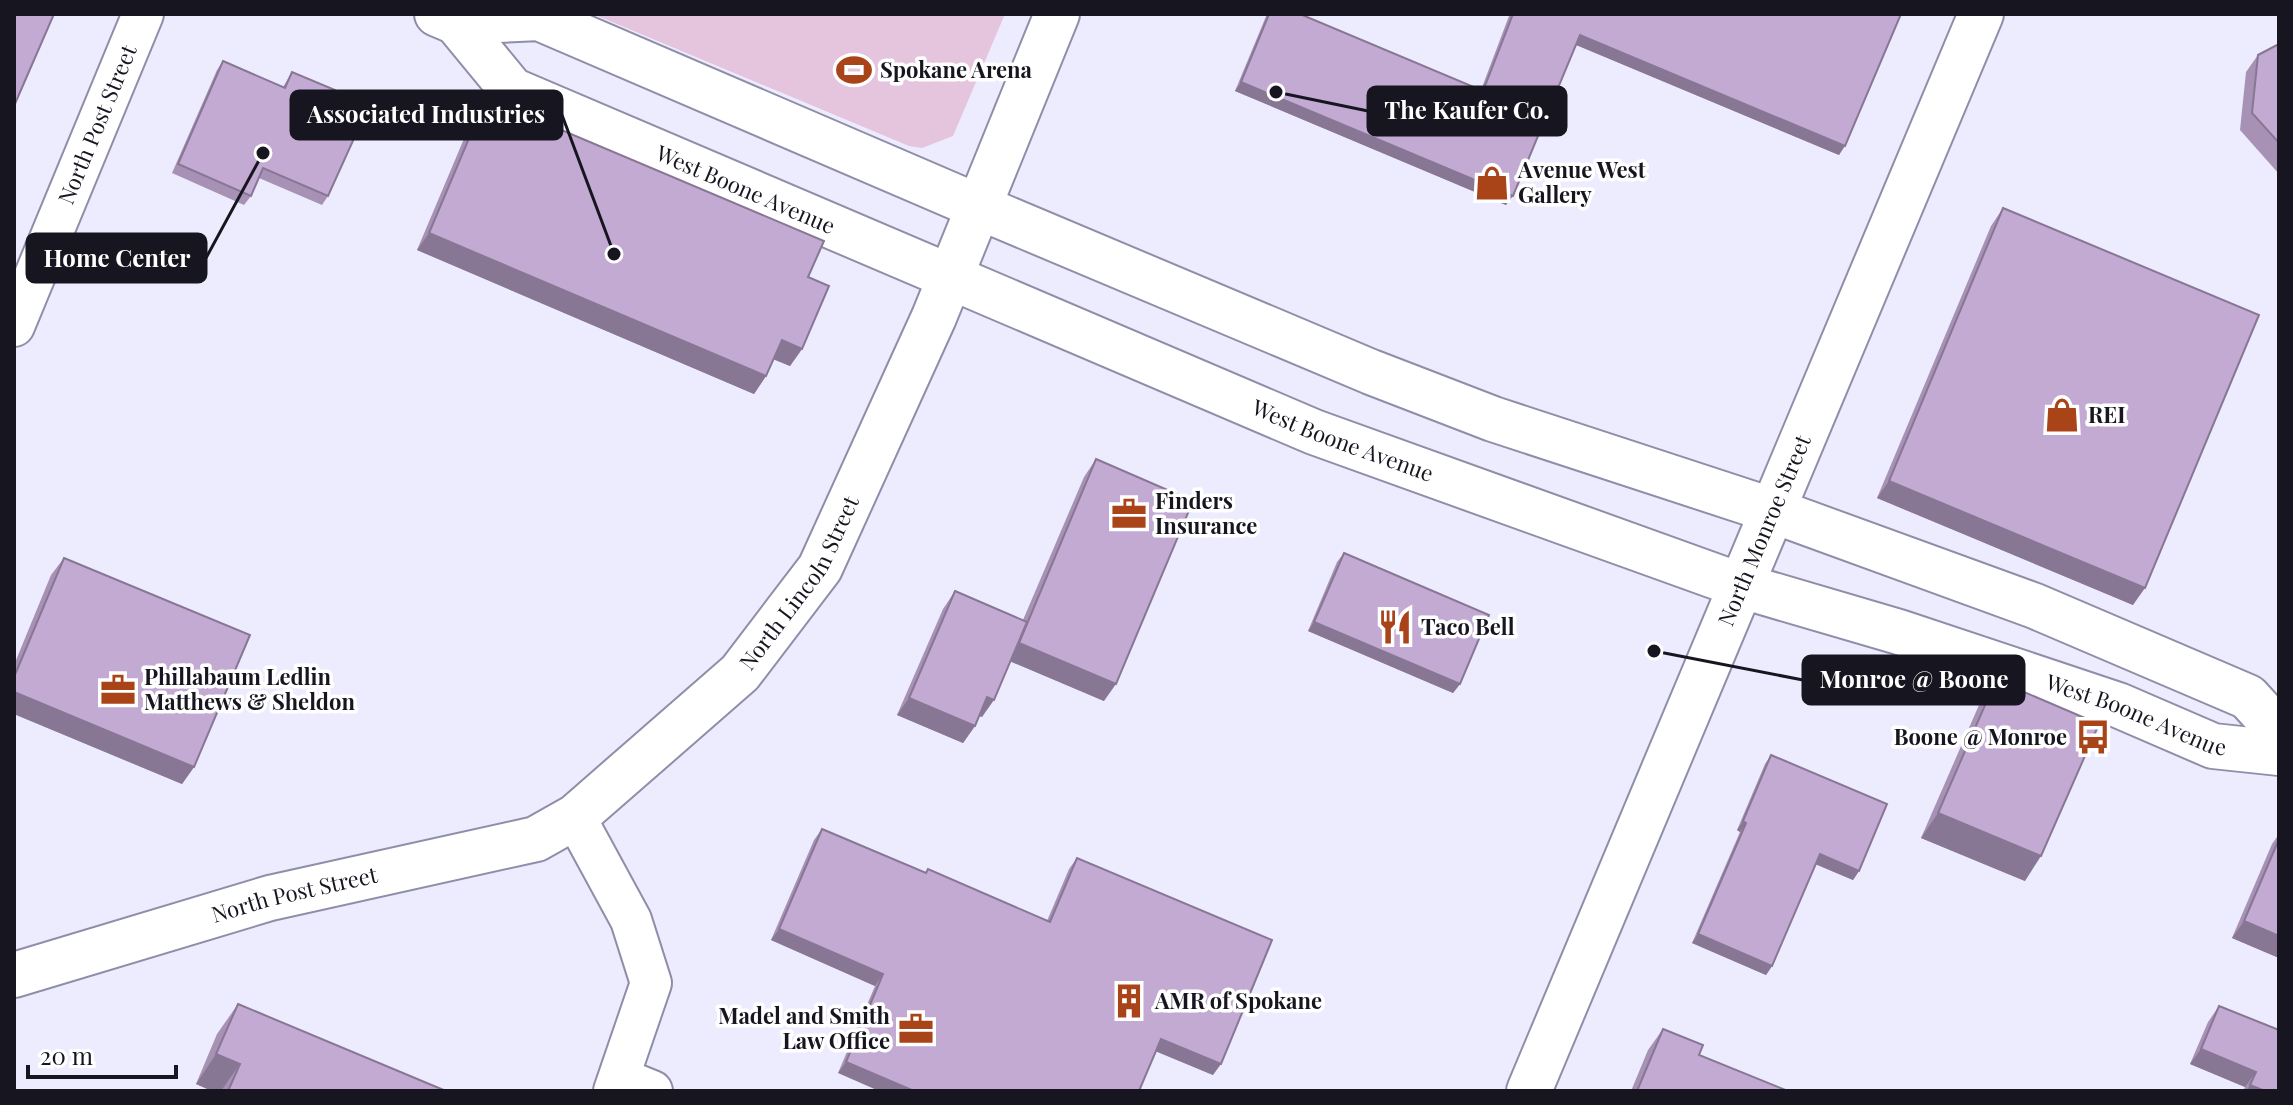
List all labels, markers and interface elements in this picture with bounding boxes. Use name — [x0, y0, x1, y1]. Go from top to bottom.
street label: North Post Street — [50, 39, 143, 208]
sports icon: Spokane Arena — [835, 51, 873, 89]
place label: Spokane Arena — [880, 54, 1032, 84]
callout: The Kaufer Co. — [1368, 87, 1566, 135]
callout: Associated Industries — [291, 91, 562, 139]
text: The Kaufer Co. — [1384, 93, 1550, 125]
text: Associated Industries — [306, 97, 545, 129]
street label: West Boone Avenue — [651, 137, 840, 240]
place label: Avenue West Gallery — [1517, 154, 1646, 209]
shop icon: Avenue West Gallery — [1473, 164, 1511, 202]
callout: Home Center — [27, 234, 206, 282]
text: Home Center — [44, 241, 191, 273]
street label: West Boone Avenue — [1247, 391, 1438, 488]
shop icon: REI — [2043, 396, 2081, 434]
place label: REI — [2088, 399, 2125, 429]
street label: North Monroe Street — [1710, 429, 1817, 630]
place label: Finders Insurance — [1155, 485, 1257, 540]
street label: North Lincoln Street — [732, 490, 865, 676]
office icon: Finders Insurance — [1110, 495, 1148, 533]
restaurant icon: Taco Bell — [1376, 608, 1414, 646]
place label: Taco Bell — [1421, 611, 1515, 641]
callout: Monroe @ Boone — [1803, 656, 2024, 704]
place label: Phillabaum Ledlin Matthews & Sheldon — [144, 661, 355, 716]
text: Monroe @ Boone — [1819, 662, 2009, 694]
street label: West Boone Avenue — [2041, 666, 2228, 761]
office icon: Phillabaum Ledlin Matthews & Sheldon — [99, 671, 137, 709]
bus stop icon: Boone @ Monroe — [2074, 718, 2112, 756]
place label: Boone @ Monroe — [1894, 721, 2067, 751]
street label: North Post Street — [208, 858, 381, 929]
building icon: AMR of Spokane — [1110, 982, 1148, 1020]
place label: AMR of Spokane — [1154, 985, 1322, 1015]
place label: Madel and Smith Law Office — [718, 1000, 891, 1055]
office icon: Madel and Smith Law Office — [897, 1010, 935, 1048]
scale bar — [28, 1029, 176, 1079]
text: 20 m — [40, 1039, 93, 1071]

